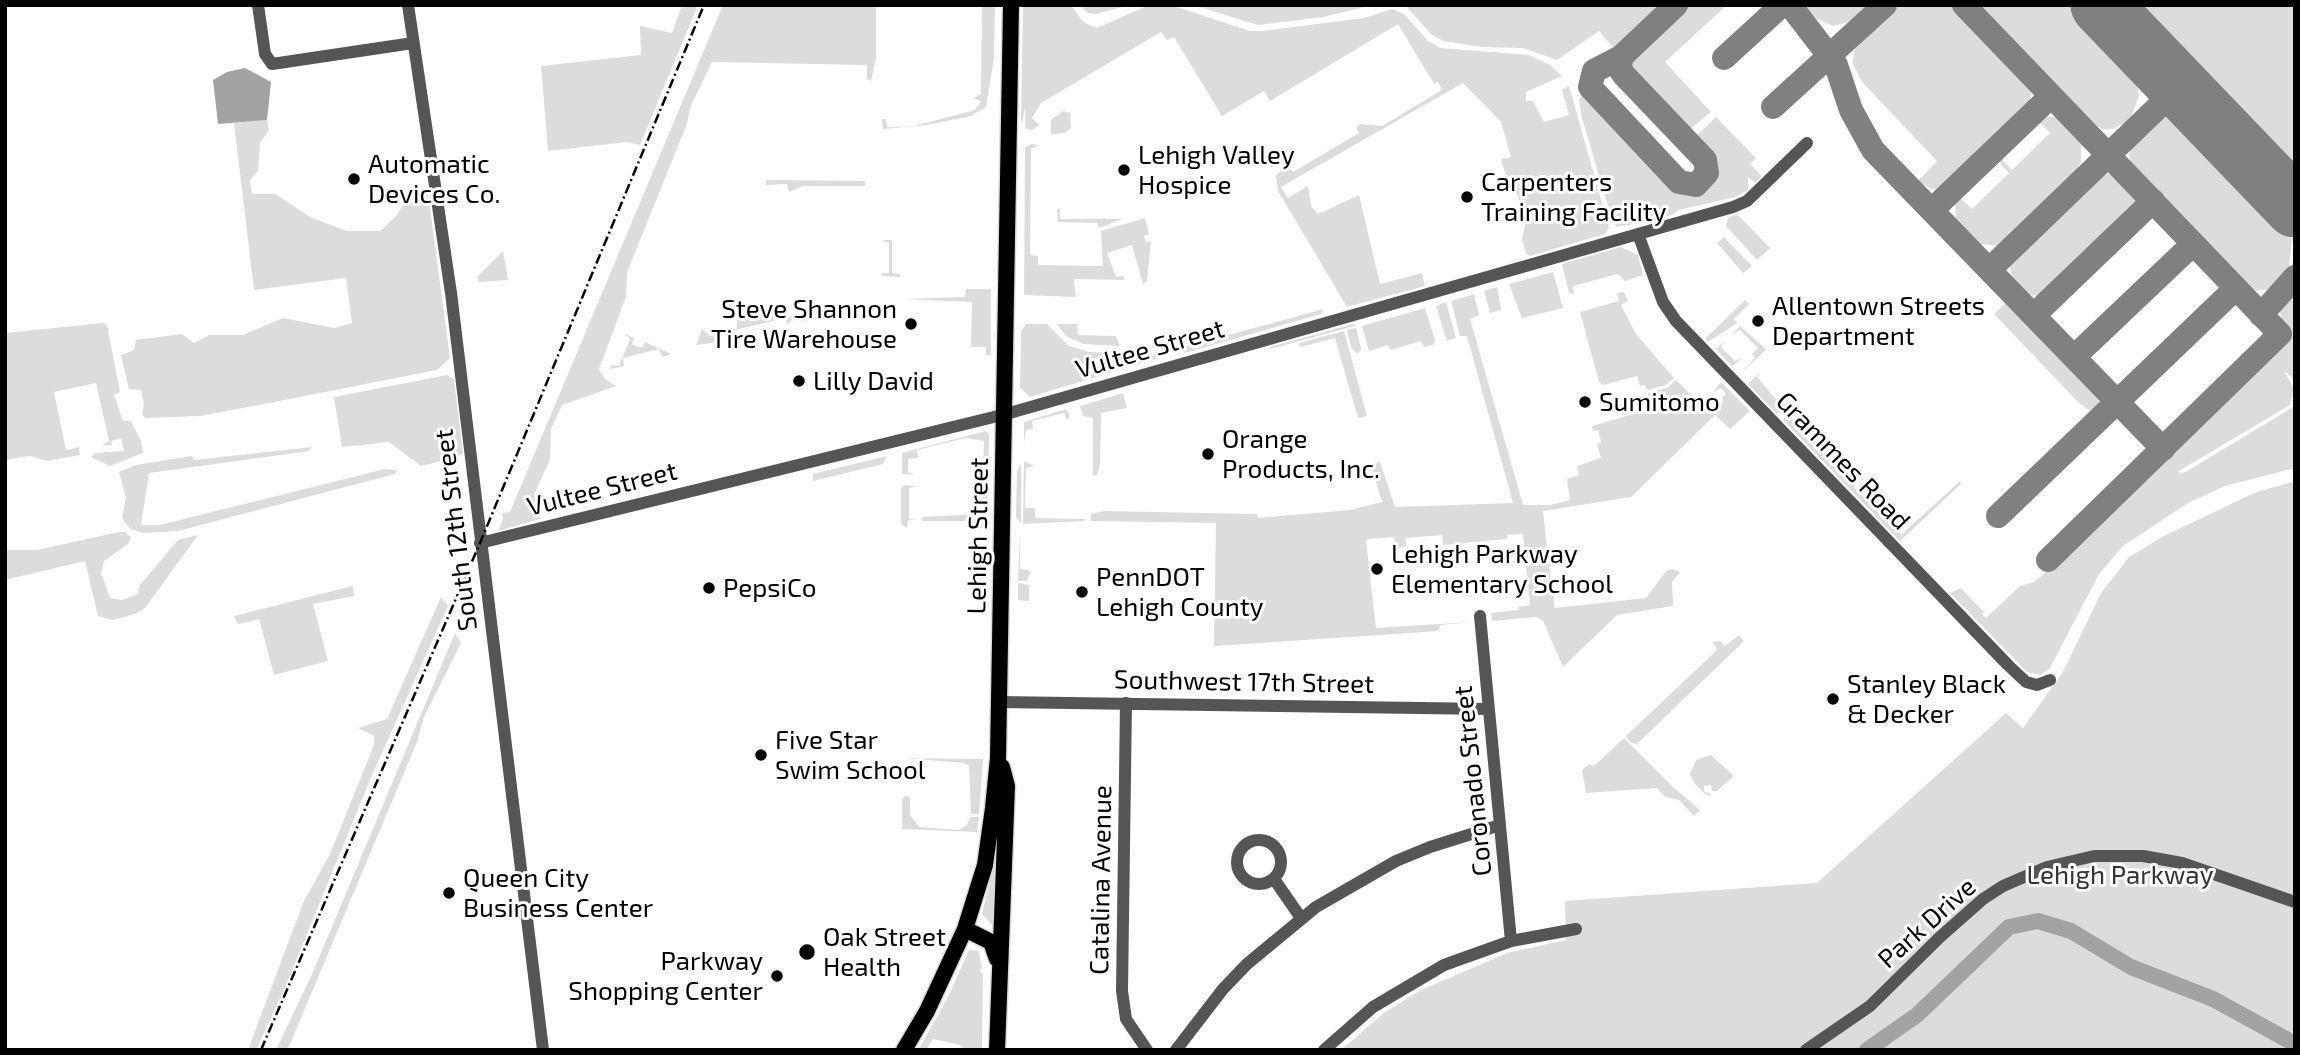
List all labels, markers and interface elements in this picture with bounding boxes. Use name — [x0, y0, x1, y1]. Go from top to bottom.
place label: Lehigh Valley Hospice — [1138, 139, 1295, 200]
place label: Automatic Devices Co. — [368, 148, 500, 210]
marker: Lehigh Valley Hospice — [1116, 162, 1132, 178]
place label: Carpenters Training Facility — [1481, 166, 1666, 228]
marker: Automatic Devices Co. — [346, 171, 362, 187]
marker: Carpenters Training Facility — [1459, 189, 1475, 205]
place label: Allentown Streets Department — [1772, 290, 1985, 352]
place label: Steve Shannon Tire Warehouse — [711, 293, 897, 354]
street label: Vultee Street — [1072, 313, 1228, 385]
marker: Allentown Streets Department — [1750, 313, 1766, 329]
marker: Steve Shannon Tire Warehouse — [903, 316, 919, 332]
place label: Lilly David — [813, 365, 934, 397]
marker: Lilly David — [791, 373, 807, 389]
place label: Sumitomo — [1599, 386, 1720, 418]
street label: Grammes Road — [1769, 386, 1917, 536]
marker: Sumitomo — [1577, 394, 1593, 410]
place label: Orange Products, Inc. — [1222, 423, 1380, 485]
street label: South 12th Street — [428, 427, 484, 633]
marker: Orange Products, Inc. — [1200, 446, 1216, 462]
street label: Vultee Street — [524, 455, 680, 523]
street label: Lehigh Street — [961, 457, 995, 615]
place label: Lehigh Parkway Elementary School — [1391, 538, 1613, 600]
place label: PennDOT Lehigh County — [1096, 561, 1263, 622]
marker: Lehigh Parkway Elementary School — [1369, 561, 1385, 577]
place label: PepsiCo — [723, 572, 816, 604]
marker: PepsiCo — [701, 580, 717, 596]
marker: PennDOT Lehigh County — [1074, 584, 1090, 600]
street label: Southwest 17th Street — [1114, 664, 1374, 700]
place label: Stanley Black & Decker — [1847, 668, 2006, 730]
street label: Coronado Street — [1447, 684, 1499, 878]
marker: Stanley Black & Decker — [1825, 691, 1841, 707]
place label: Five Star Swim School — [775, 724, 926, 786]
marker: Five Star Swim School — [753, 747, 769, 763]
street label: Catalina Avenue — [1084, 785, 1118, 975]
park label: Lehigh Parkway — [2027, 859, 2213, 891]
place label: Queen City Business Center — [463, 862, 653, 924]
street label: Park Drive — [1872, 871, 1982, 975]
marker: Queen City Business Center — [441, 885, 457, 901]
place label: Oak Street Health — [823, 921, 946, 982]
marker: Oak Street Health — [797, 942, 817, 962]
place label: Parkway Shopping Center — [568, 945, 763, 1006]
marker: Parkway Shopping Center — [769, 968, 785, 984]

